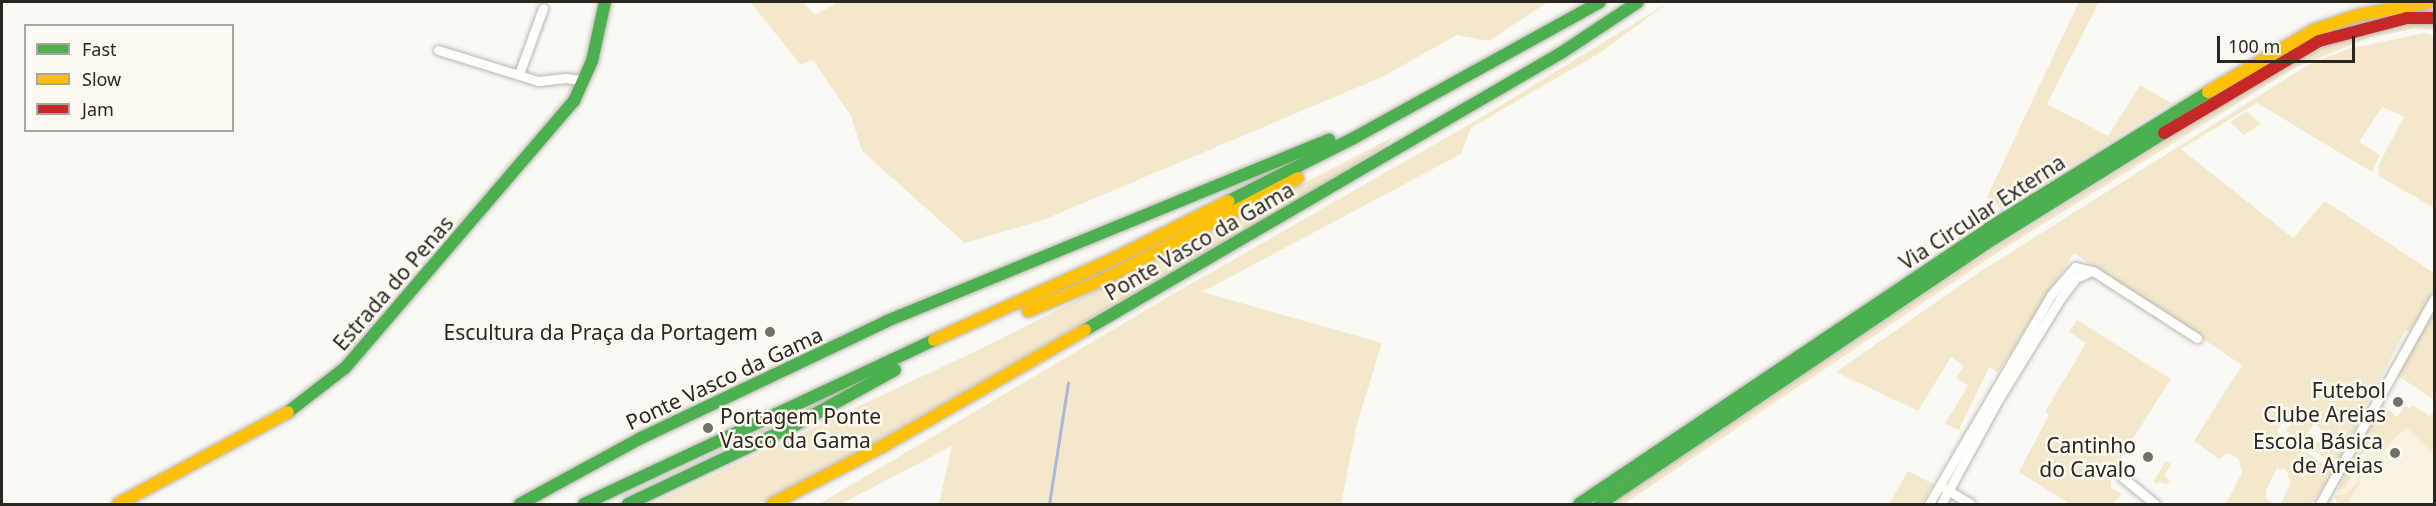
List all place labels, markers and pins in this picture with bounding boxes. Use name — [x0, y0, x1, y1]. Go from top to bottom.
place label: Escultura da Praça da Portagem — [444, 319, 758, 345]
marker: Escultura da Praça da Portagem — [763, 325, 777, 339]
place label: Futebol Clube Areias — [2263, 377, 2386, 427]
marker: Futebol Clube Areias — [2391, 395, 2405, 409]
place label: Portagem Ponte Vasco da Gama — [720, 403, 881, 453]
marker: Portagem Ponte Vasco da Gama — [701, 421, 715, 435]
place label: Escola Básica de Areias — [2253, 428, 2383, 478]
place label: Cantinho do Cavalo — [2039, 432, 2136, 482]
marker: Escola Básica de Areias — [2388, 446, 2402, 460]
marker: Cantinho do Cavalo — [2141, 450, 2155, 464]

